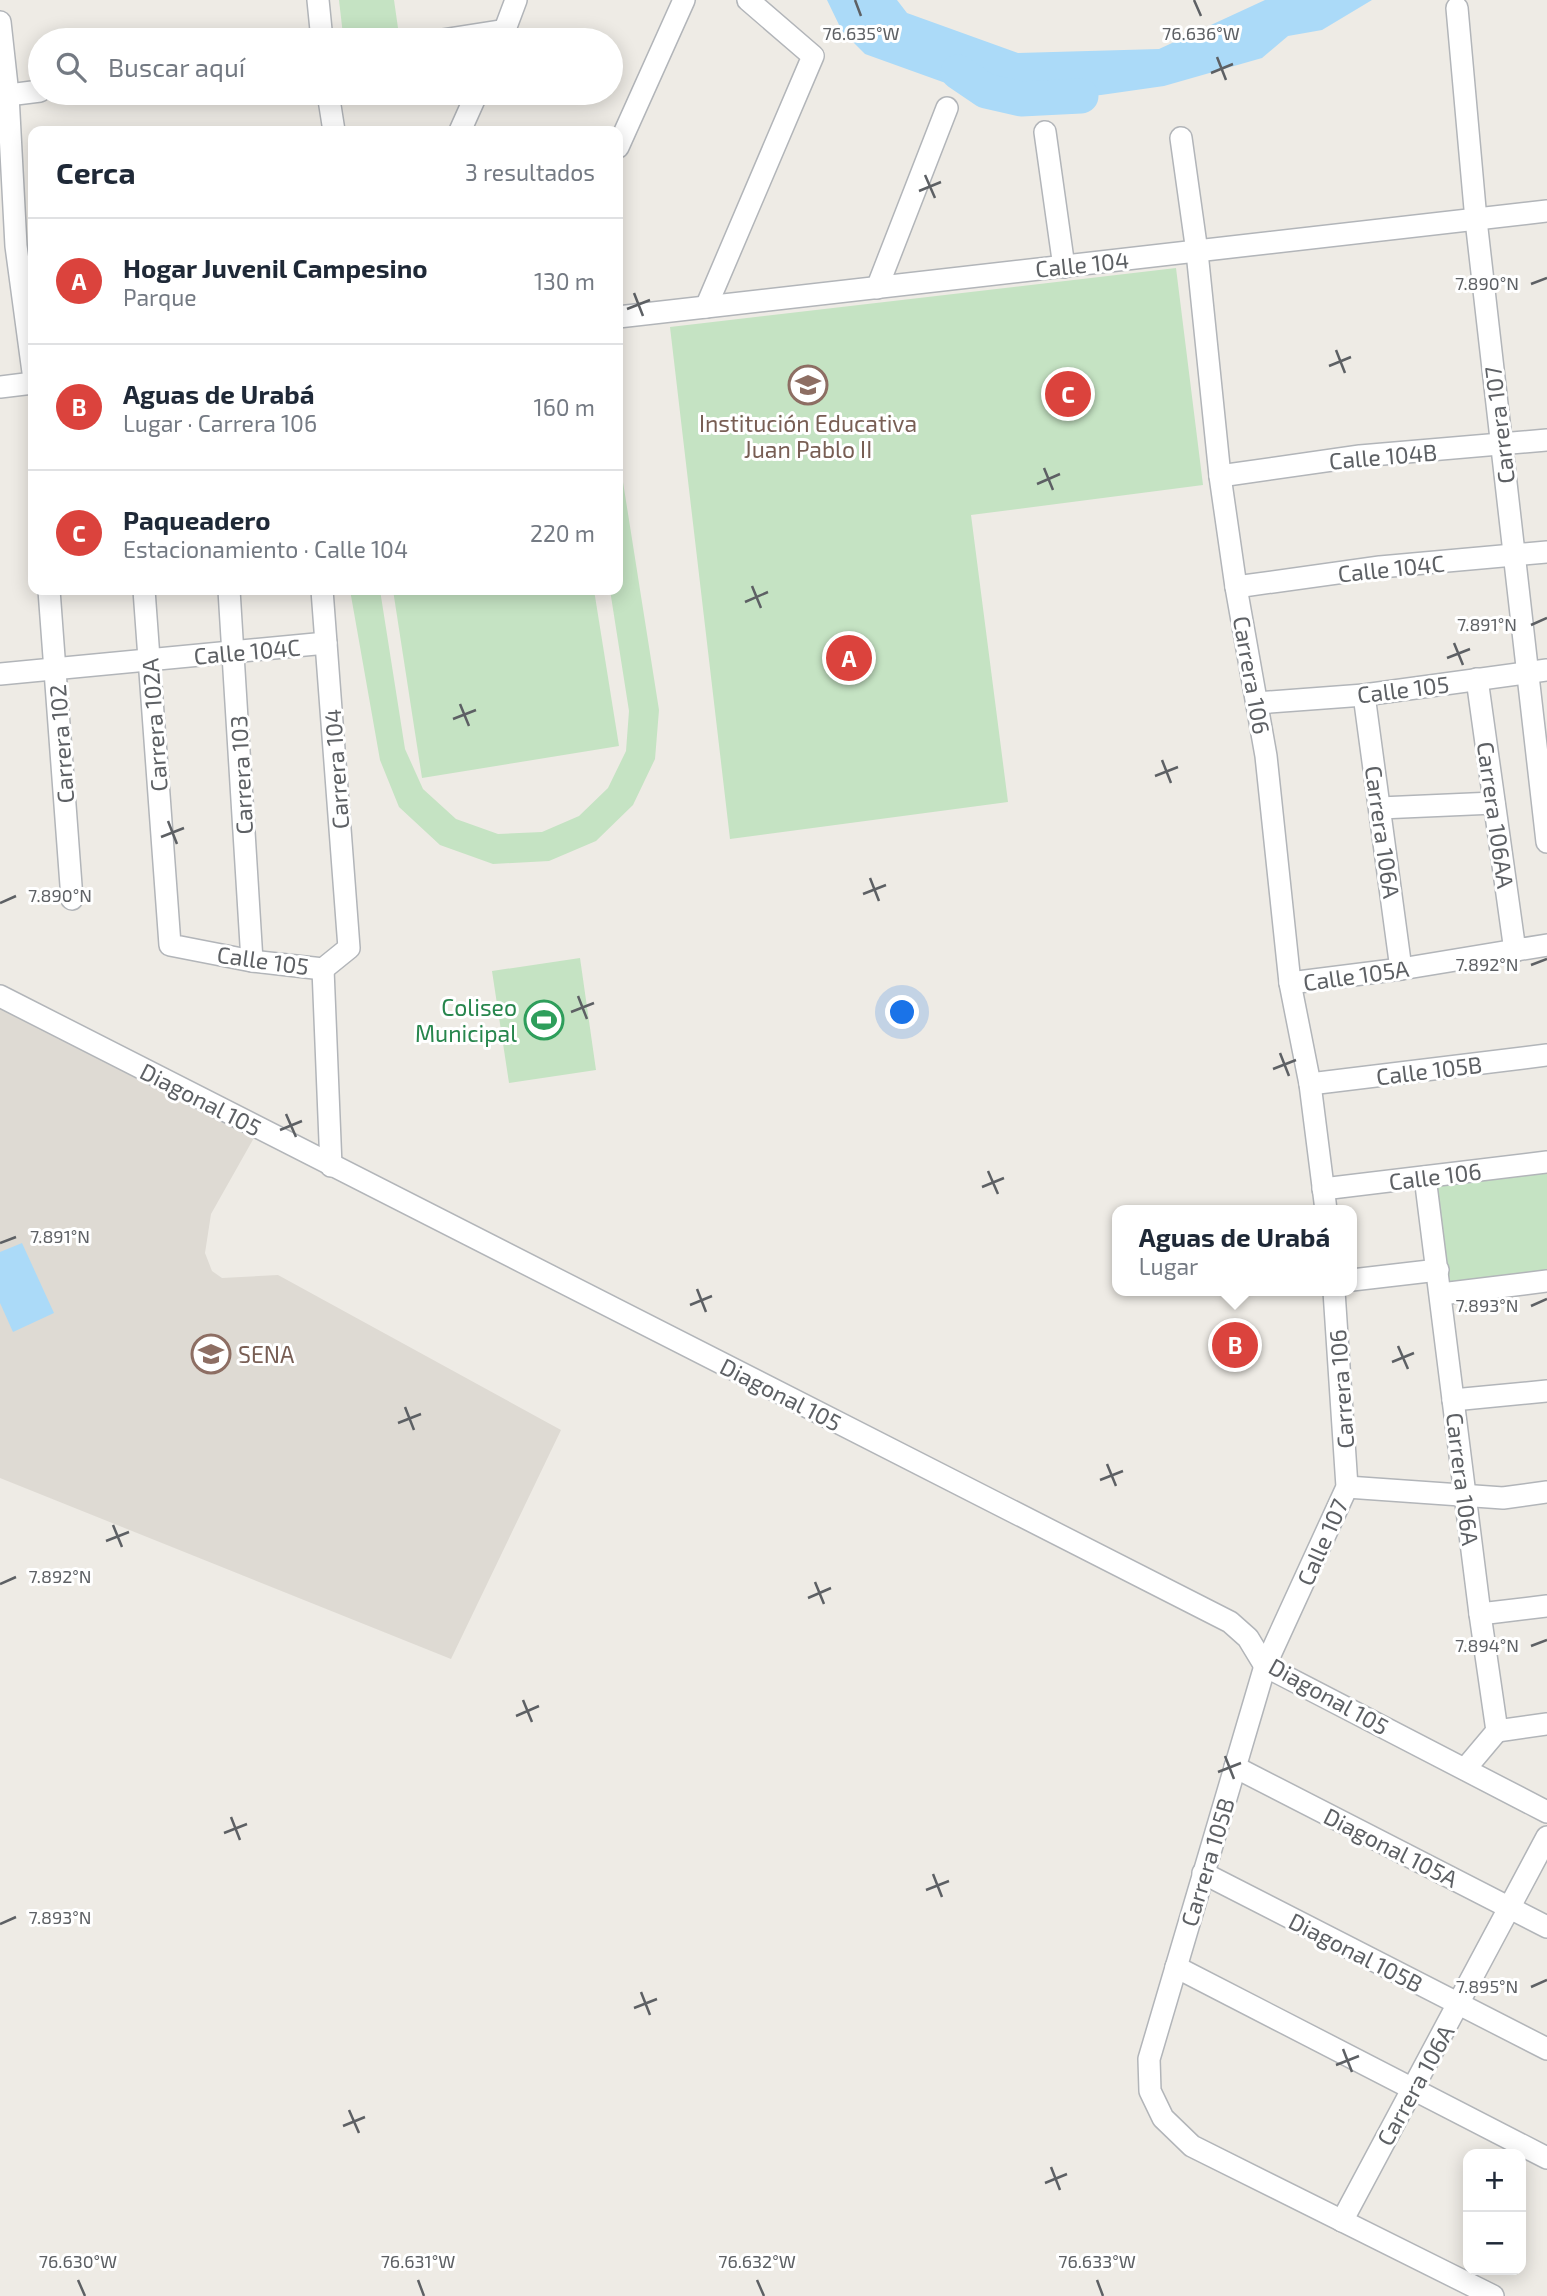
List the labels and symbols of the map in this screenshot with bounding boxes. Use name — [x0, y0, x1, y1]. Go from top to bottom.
text: 76.635°W — [822, 22, 900, 44]
text: 76.636°W — [1162, 22, 1240, 44]
street label: Calle 104 — [1034, 245, 1130, 283]
text: 7.890°N — [1455, 272, 1519, 294]
school or university icon: Institución Educativa Juan Pablo II — [787, 364, 829, 406]
street label: Carrera 107 — [1478, 365, 1520, 485]
pin: C — [1045, 368, 1091, 420]
place label: Institución Educativa Juan Pablo II — [699, 409, 917, 463]
street label: Calle 104B — [1328, 437, 1438, 475]
street label: Calle 104C — [1336, 548, 1446, 588]
text: 7.891°N — [1457, 613, 1517, 635]
street label: Carrera 106 — [1228, 614, 1276, 736]
street label: Calle 104C — [192, 632, 302, 670]
pin: A — [826, 632, 872, 684]
street label: Carrera 102A — [135, 657, 173, 793]
street label: Calle 105 — [1356, 669, 1450, 709]
street label: Carrera 102 — [43, 684, 79, 804]
street label: Carrera 104 — [318, 708, 354, 830]
street label: Carrera 103 — [224, 715, 258, 835]
street label: Carrera 106AA — [1472, 740, 1520, 891]
street label: Carrera 106A — [1360, 764, 1406, 901]
text: 7.890°N — [28, 884, 92, 906]
street label: Calle 105 — [215, 940, 311, 980]
text: 7.892°N — [1455, 953, 1519, 975]
street label: Calle 105A — [1301, 954, 1411, 996]
place label: Coliseo Municipal — [415, 993, 517, 1047]
your location — [885, 995, 919, 1029]
sports icon: Coliseo Municipal — [523, 999, 565, 1041]
street label: Calle 105B — [1374, 1050, 1484, 1090]
street label: Diagonal 105 — [136, 1057, 266, 1141]
street label: Calle 106 — [1387, 1156, 1483, 1196]
text: 7.891°N — [30, 1225, 90, 1247]
text: 7.893°N — [1456, 1294, 1518, 1316]
pin: B — [1212, 1319, 1258, 1371]
street label: Carrera 106 — [1323, 1328, 1359, 1450]
school or university icon: SENA — [190, 1333, 232, 1375]
place label: SENA — [238, 1340, 295, 1368]
street label: Diagonal 105 — [716, 1352, 846, 1436]
street label: Carrera 106A — [1441, 1411, 1485, 1548]
street label: Calle 107 — [1291, 1494, 1354, 1590]
text: 7.892°N — [28, 1565, 92, 1587]
text: 7.894°N — [1455, 1634, 1519, 1656]
street label: Diagonal 105 — [1264, 1652, 1394, 1740]
street label: Carrera 105B — [1174, 1794, 1240, 1930]
street label: Diagonal 105A — [1319, 1801, 1463, 1893]
text: 7.893°N — [29, 1906, 91, 1928]
street label: Diagonal 105B — [1284, 1906, 1428, 1998]
text: 7.895°N — [1456, 1975, 1518, 1997]
street label: Carrera 106A — [1370, 2019, 1460, 2150]
text: 76.630°W — [39, 2250, 117, 2272]
text: 76.631°W — [381, 2250, 455, 2272]
text: 76.632°W — [718, 2250, 796, 2272]
text: 76.633°W — [1058, 2250, 1136, 2272]

